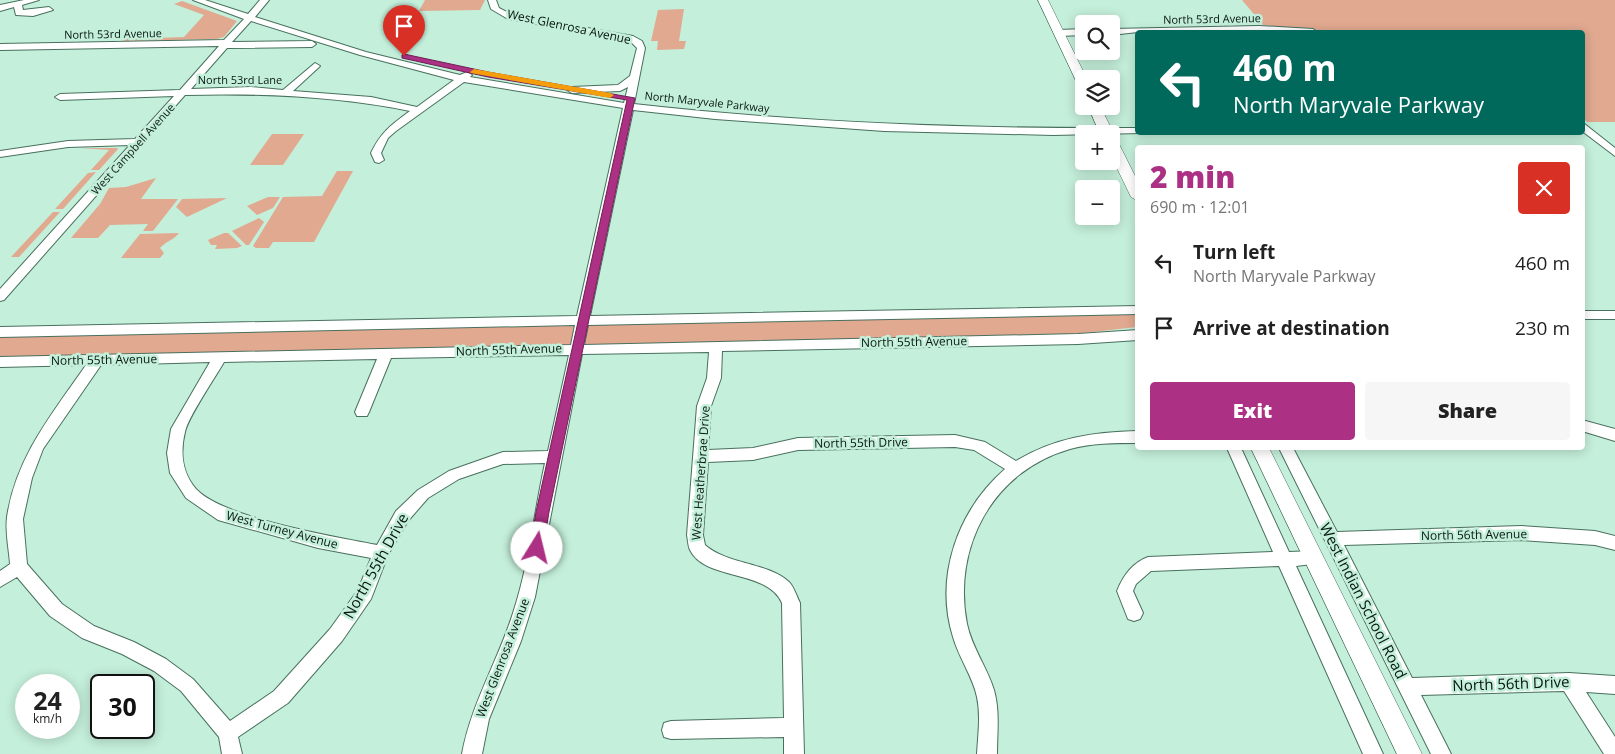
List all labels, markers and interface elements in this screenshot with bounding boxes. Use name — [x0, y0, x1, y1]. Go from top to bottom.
pin — [383, 5, 425, 56]
street label: West Glenrosa Avenue — [506, 5, 633, 48]
street label: North 53rd Avenue — [1163, 10, 1261, 27]
icon: arrive — [390, 12, 418, 40]
map controls — [1075, 15, 1120, 225]
button: search — [1075, 15, 1120, 60]
street label: North 53rd Avenue — [64, 25, 162, 42]
text: 460 m — [1233, 44, 1337, 91]
icon: left — [1150, 50, 1215, 115]
button: layers — [1075, 70, 1120, 115]
street label: North 53rd Lane — [198, 72, 282, 87]
street label: North Maryvale Parkway — [644, 87, 771, 116]
text: North Maryvale Parkway — [1233, 89, 1484, 119]
street label: West Campbell Avenue — [88, 100, 178, 198]
button: + — [1075, 125, 1120, 170]
text: 2 min — [1150, 156, 1235, 197]
button: close — [1518, 162, 1570, 214]
button: − — [1075, 180, 1120, 225]
text: 690 m · 12:01 — [1150, 196, 1250, 218]
text: Turn left — [1193, 239, 1275, 265]
icon: left — [1150, 249, 1178, 277]
text: 460 m — [1515, 250, 1570, 276]
text: North Maryvale Parkway — [1193, 265, 1376, 287]
icon: arrive — [1150, 314, 1178, 342]
text: Arrive at destination — [1193, 315, 1390, 341]
text: 230 m — [1515, 315, 1570, 341]
street label: North 55th Avenue — [861, 332, 967, 351]
street label: North 55th Avenue — [456, 339, 563, 360]
street label: North 55th Avenue — [51, 350, 157, 369]
button: Exit — [1150, 382, 1355, 440]
button: Share — [1365, 382, 1570, 440]
street label: West Heatherbrae Drive — [687, 405, 714, 541]
street label: North 55th Drive — [814, 433, 908, 452]
street label: West Turney Avenue — [224, 506, 340, 553]
street label: North 55th Drive — [338, 509, 412, 622]
street label: West Indian School Road — [1316, 519, 1412, 682]
position arrow — [510, 521, 562, 573]
street label: North 56th Avenue — [1421, 525, 1527, 544]
street label: West Glenrosa Avenue — [472, 596, 533, 720]
street label: North 56th Drive — [1452, 671, 1570, 695]
speed limit sign: 30 — [90, 674, 155, 739]
text: 24 — [33, 683, 62, 717]
text: km/h — [33, 710, 62, 727]

